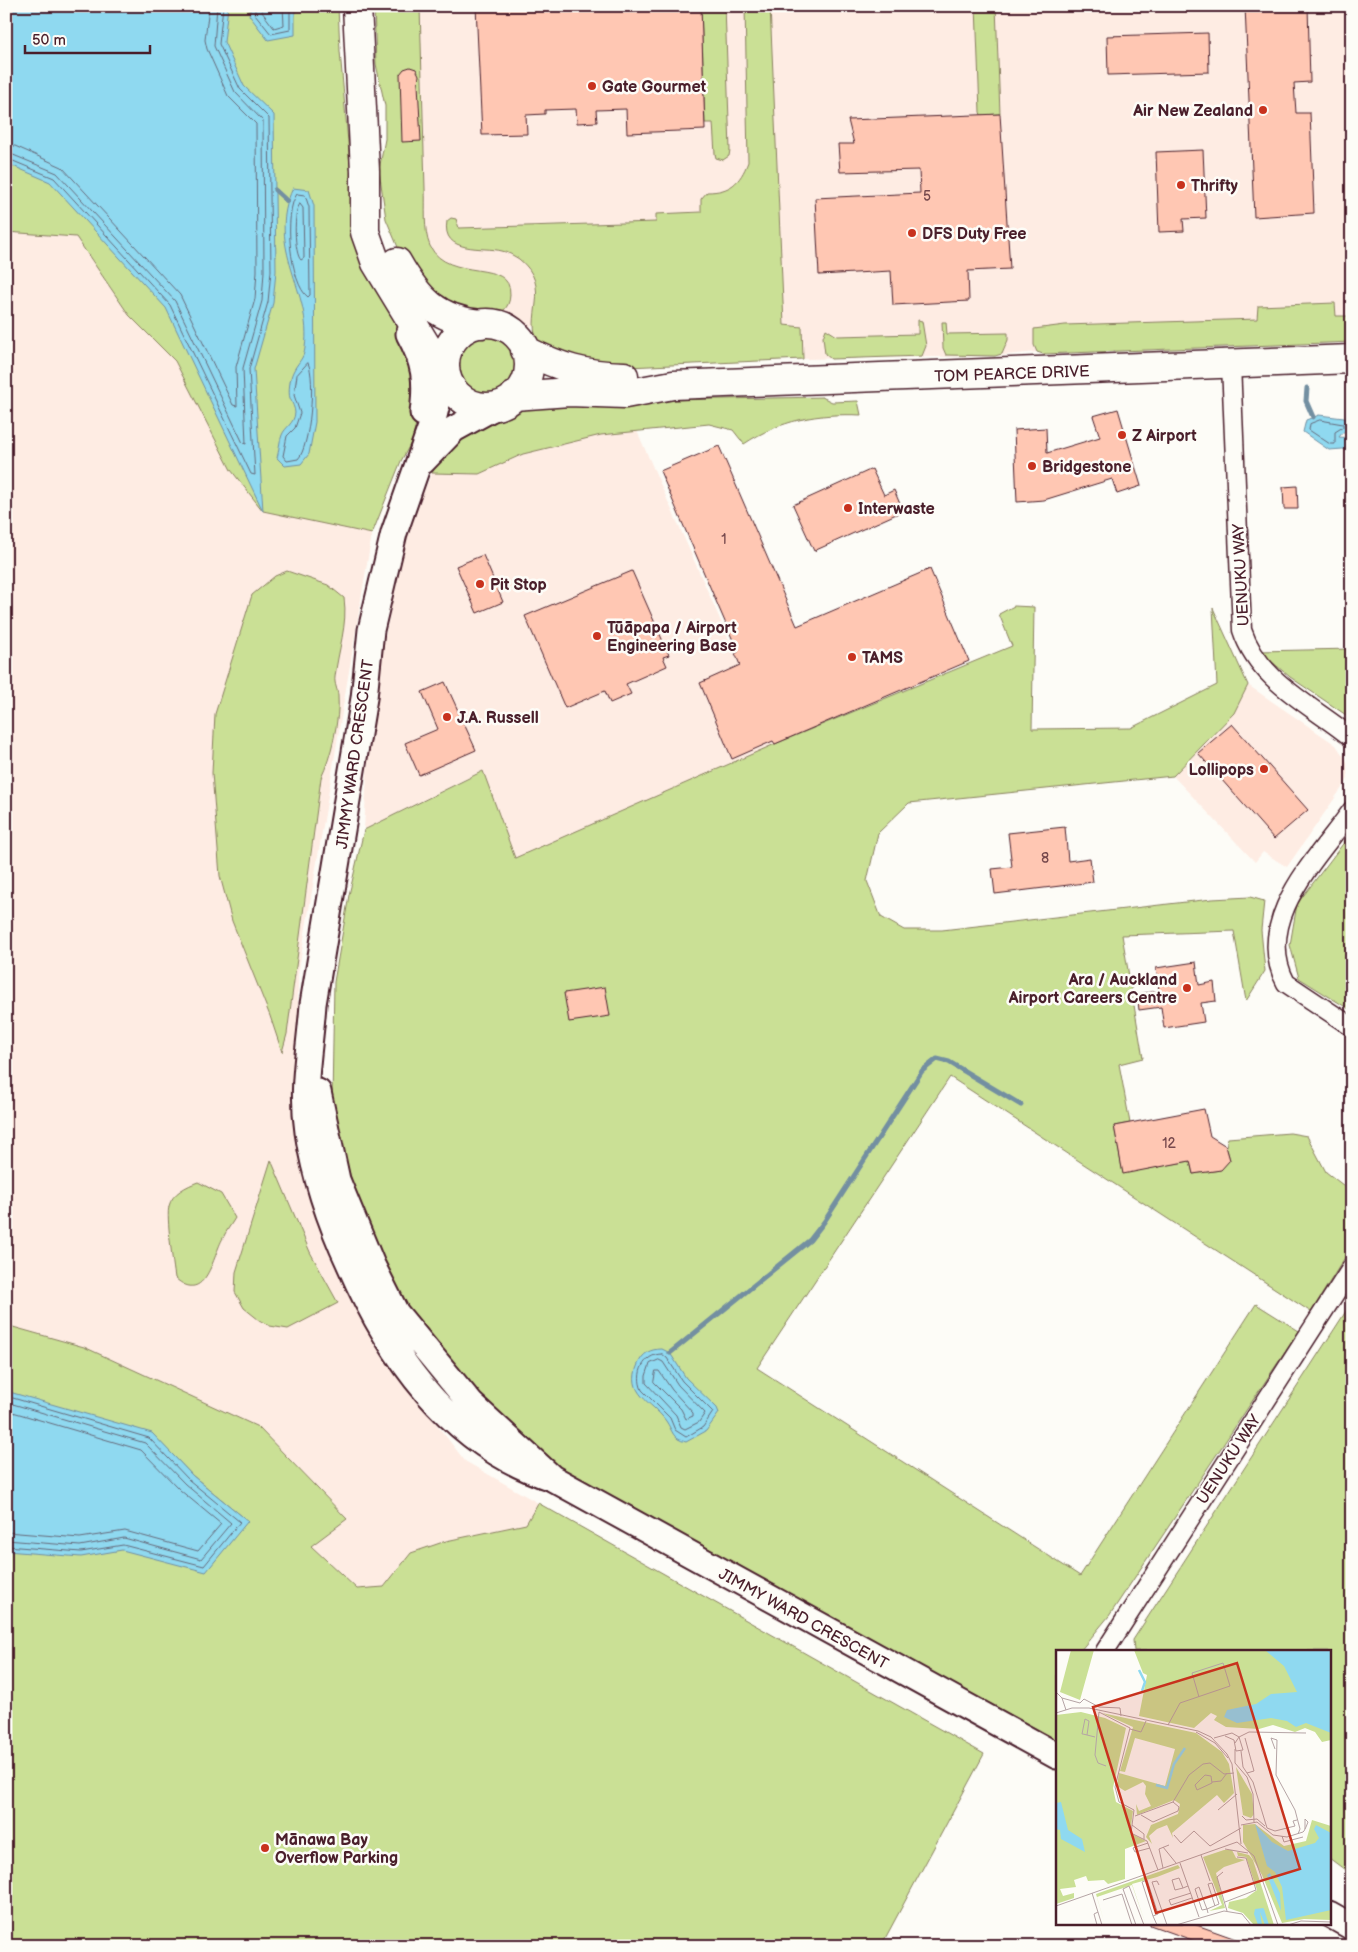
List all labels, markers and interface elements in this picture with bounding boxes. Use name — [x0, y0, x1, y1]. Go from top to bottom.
scale bar — [25, 22, 150, 54]
text: 50 m — [32, 31, 66, 50]
place label: Gate Gourmet — [602, 78, 707, 97]
marker: Gate Gourmet — [586, 80, 598, 92]
place label: Air New Zealand — [1132, 102, 1253, 121]
marker: Air New Zealand — [1257, 104, 1269, 116]
place label: Thrifty — [1191, 177, 1238, 196]
marker: Thrifty — [1175, 179, 1187, 191]
house number: 5 — [923, 188, 931, 205]
place label: DFS Duty Free — [922, 225, 1027, 244]
marker: DFS Duty Free — [906, 227, 918, 239]
street label: TOM PEARCE DRIVE — [934, 362, 1090, 387]
place label: Z Airport — [1132, 427, 1197, 446]
marker: Z Airport — [1116, 429, 1128, 441]
place label: Bridgestone — [1042, 458, 1131, 477]
marker: Bridgestone — [1026, 460, 1038, 472]
place label: Interwaste — [858, 500, 935, 519]
marker: Interwaste — [842, 502, 854, 514]
street label: UENUKU WAY — [1229, 523, 1254, 627]
house number: 1 — [721, 531, 727, 548]
place label: Pit Stop — [490, 576, 547, 595]
marker: Pit Stop — [474, 578, 486, 590]
place label: Tūāpapa / Airport Engineering Base — [607, 619, 737, 656]
marker: Tūāpapa / Airport Engineering Base — [591, 630, 603, 642]
place label: TAMS — [862, 649, 903, 668]
marker: TAMS — [846, 651, 858, 663]
street label: JIMMY WARD CRESCENT — [333, 658, 378, 850]
place label: J.A. Russell — [457, 709, 539, 728]
marker: J.A. Russell — [441, 711, 453, 723]
place label: Lollipops — [1189, 761, 1254, 780]
marker: Lollipops — [1258, 763, 1270, 775]
house number: 8 — [1041, 850, 1049, 867]
place label: Ara / Auckland Airport Careers Centre — [1008, 971, 1177, 1008]
marker: Ara / Auckland Airport Careers Centre — [1181, 982, 1193, 994]
house number: 12 — [1162, 1135, 1177, 1152]
street label: UENUKU WAY — [1193, 1411, 1266, 1508]
street label: JIMMY WARD CRESCENT — [715, 1565, 892, 1674]
inset map — [1056, 1650, 1330, 1924]
place label: Mānawa Bay Overflow Parking — [275, 1831, 398, 1868]
marker: Mānawa Bay Overflow Parking — [259, 1842, 271, 1854]

